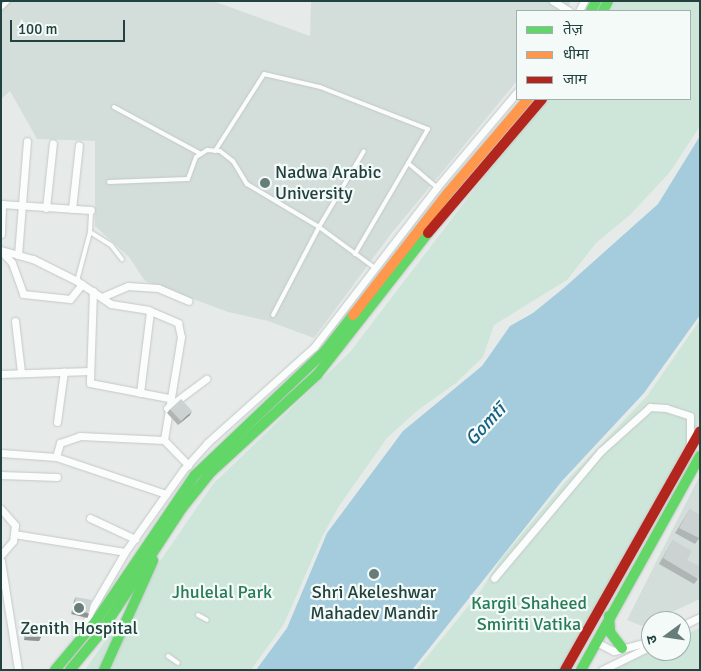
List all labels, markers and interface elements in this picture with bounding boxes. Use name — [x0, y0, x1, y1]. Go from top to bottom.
scale bar — [12, 10, 128, 42]
legend — [516, 10, 691, 100]
text: 100 m — [18, 20, 58, 38]
text: तेज़ — [563, 20, 583, 38]
text: धीमा — [563, 45, 589, 63]
text: जाम — [563, 70, 587, 88]
place label: Nadwa Arabic University — [275, 162, 381, 204]
marker: Nadwa Arabic University — [259, 177, 271, 189]
water label: Gomtī — [461, 399, 511, 451]
marker: Shri Akeleshwar Mahadev Mandir — [368, 568, 380, 580]
park label: Jhulelal Park — [172, 581, 272, 603]
place label: Shri Akeleshwar Mahadev Mandir — [310, 582, 438, 624]
park label: Kargil Shaheed Smiriti Vatika — [471, 593, 587, 636]
marker: Zenith Hospital — [72, 601, 86, 615]
north arrow — [641, 611, 691, 661]
place label: Zenith Hospital — [20, 617, 138, 639]
text: उ — [643, 633, 661, 646]

